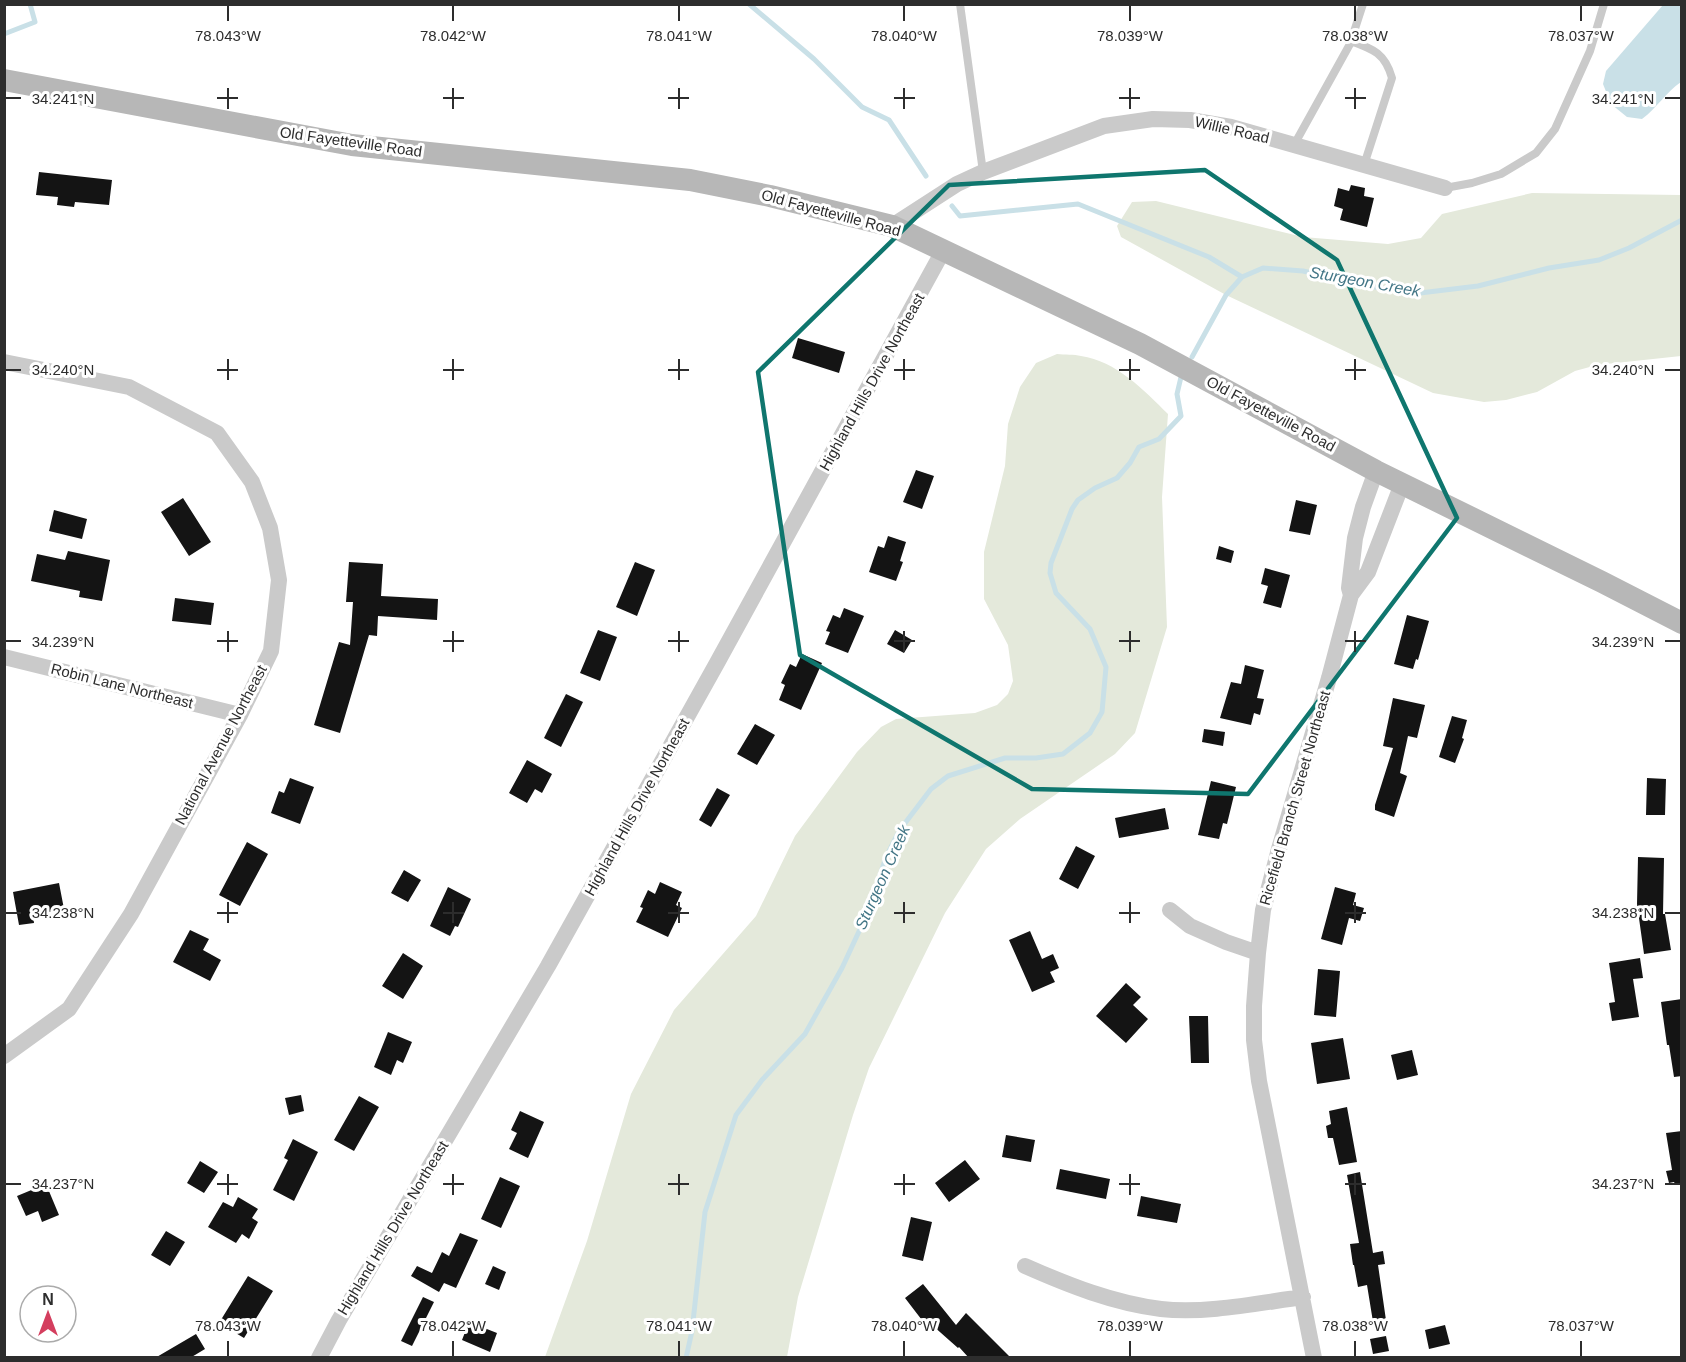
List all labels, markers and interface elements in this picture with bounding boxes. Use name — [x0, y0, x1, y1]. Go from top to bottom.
text: 78.043°W — [195, 27, 262, 44]
text: 78.042°W — [420, 27, 487, 44]
text: 78.041°W — [646, 27, 713, 44]
text: 78.040°W — [871, 27, 938, 44]
text: 78.039°W — [1097, 27, 1164, 44]
text: 78.038°W — [1322, 27, 1389, 44]
text: 78.037°W — [1548, 27, 1615, 44]
text: 34.241°N — [32, 90, 94, 107]
text: 34.241°N — [1592, 90, 1654, 107]
street label: Willie Road — [1193, 113, 1271, 146]
street label: Old Fayetteville Road — [279, 123, 423, 160]
street label: Old Fayetteville Road — [760, 186, 903, 239]
water label: Sturgeon Creek — [1308, 263, 1423, 300]
street label: Highland Hills Drive Northeast — [816, 289, 928, 473]
text: 34.240°N — [32, 361, 94, 378]
text: 34.240°N — [1592, 361, 1654, 378]
street label: Old Fayetteville Road — [1204, 372, 1339, 455]
text: 34.239°N — [32, 633, 94, 650]
text: 34.239°N — [1592, 633, 1654, 650]
street label: Robin Lane Northeast — [49, 660, 196, 712]
street label: National Avenue Northeast — [171, 661, 270, 827]
street label: Ricefield Branch Street Northeast — [1256, 688, 1334, 907]
street label: Highland Hills Drive Northeast — [581, 714, 693, 898]
water label: Sturgeon Creek — [852, 822, 913, 932]
text: 34.238°N — [32, 904, 94, 921]
text: 34.238°N — [1592, 904, 1654, 921]
street label: Highland Hills Drive Northeast — [334, 1137, 452, 1318]
text: 34.237°N — [32, 1175, 94, 1192]
text: 34.237°N — [1592, 1175, 1654, 1192]
north arrow — [18, 1284, 78, 1344]
text: N — [42, 1291, 54, 1308]
text: 78.043°W — [195, 1317, 262, 1334]
text: 78.042°W — [420, 1317, 487, 1334]
text: 78.041°W — [646, 1317, 713, 1334]
text: 78.040°W — [871, 1317, 938, 1334]
text: 78.039°W — [1097, 1317, 1164, 1334]
text: 78.038°W — [1322, 1317, 1389, 1334]
text: 78.037°W — [1548, 1317, 1615, 1334]

